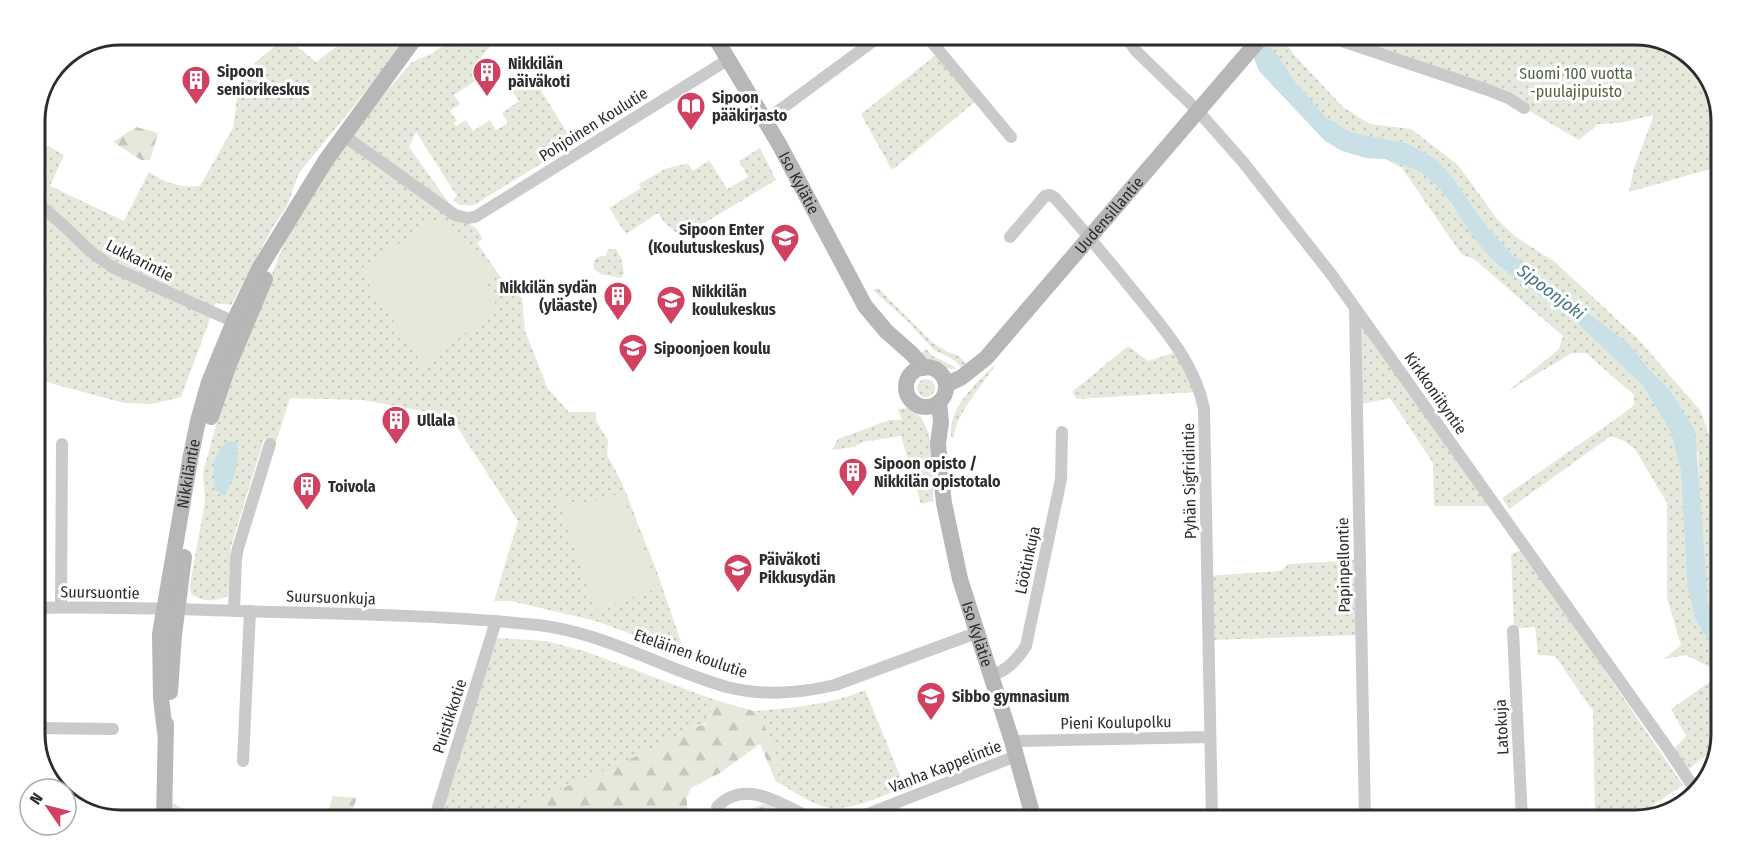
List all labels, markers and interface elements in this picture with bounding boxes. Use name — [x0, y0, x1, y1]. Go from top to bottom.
place label: Nikkilän päiväkoti — [508, 54, 570, 91]
building icon: Nikkilän päiväkoti — [471, 56, 503, 98]
place label: Sipoon seniorikeskus — [217, 62, 310, 99]
building icon: Sipoon seniorikeskus — [180, 64, 212, 106]
park label: Suomi 100 vuotta -puulajipuisto — [1519, 64, 1633, 101]
street label: Pohjoinen Koulutie — [535, 83, 651, 165]
place label: Sipoon pääkirjasto — [712, 88, 788, 125]
library icon: Sipoon pääkirjasto — [675, 90, 707, 132]
street label: Iso Kylätie — [775, 148, 823, 217]
street label: Uudensillantie — [1071, 173, 1147, 258]
place label: Sipoon Enter (Koulutuskeskus) — [649, 220, 764, 257]
school or university icon: Sipoon Enter (Koulutuskeskus) — [769, 222, 801, 264]
street label: Lukkarintie — [103, 235, 177, 286]
water label: Sipoonjoki — [1512, 259, 1589, 325]
place label: Nikkilän sydän (yläaste) — [500, 278, 597, 315]
building icon: Nikkilän sydän (yläaste) — [602, 280, 634, 322]
place label: Nikkilän koulukeskus — [692, 282, 776, 319]
school or university icon: Nikkilän koulukeskus — [655, 284, 687, 326]
school or university icon: Sipoonjoen koulu — [617, 332, 649, 374]
place label: Sipoonjoen koulu — [654, 339, 771, 358]
street label: Kirkkoniityntie — [1400, 349, 1471, 438]
building icon: Ullala — [380, 404, 412, 446]
place label: Ullala — [417, 411, 455, 430]
street label: Pyhän Sigfridintie — [1179, 423, 1200, 539]
street label: Nikkiläntie — [173, 437, 204, 510]
place label: Sipoon opisto / Nikkilän opistotalo — [874, 454, 1001, 491]
building icon: Sipoon opisto / Nikkilän opistotalo — [837, 456, 869, 498]
building icon: Toivola — [291, 470, 323, 512]
place label: Toivola — [328, 477, 376, 496]
street label: Papinpellontie — [1333, 517, 1354, 613]
street label: Löötinkuja — [1011, 524, 1044, 596]
place label: Päiväkoti Pikkusydän — [759, 550, 836, 587]
school or university icon: Päiväkoti Pikkusydän — [722, 552, 754, 594]
street label: Suursuontie — [60, 582, 140, 603]
street label: Suursuonkuja — [286, 586, 376, 609]
street label: Iso Kylätie — [958, 599, 997, 669]
street label: Eteläinen koulutie — [632, 625, 750, 682]
street label: Puistikkotie — [429, 677, 470, 756]
school or university icon: Sibbo gymnasium — [915, 680, 947, 722]
place label: Sibbo gymnasium — [952, 687, 1069, 706]
street label: Latokuja — [1491, 698, 1512, 755]
street label: Pieni Koulupolku — [1060, 712, 1172, 733]
street label: Vanha Kappelintie — [886, 736, 1004, 797]
north arrow — [18, 777, 78, 837]
text: N — [26, 789, 47, 808]

